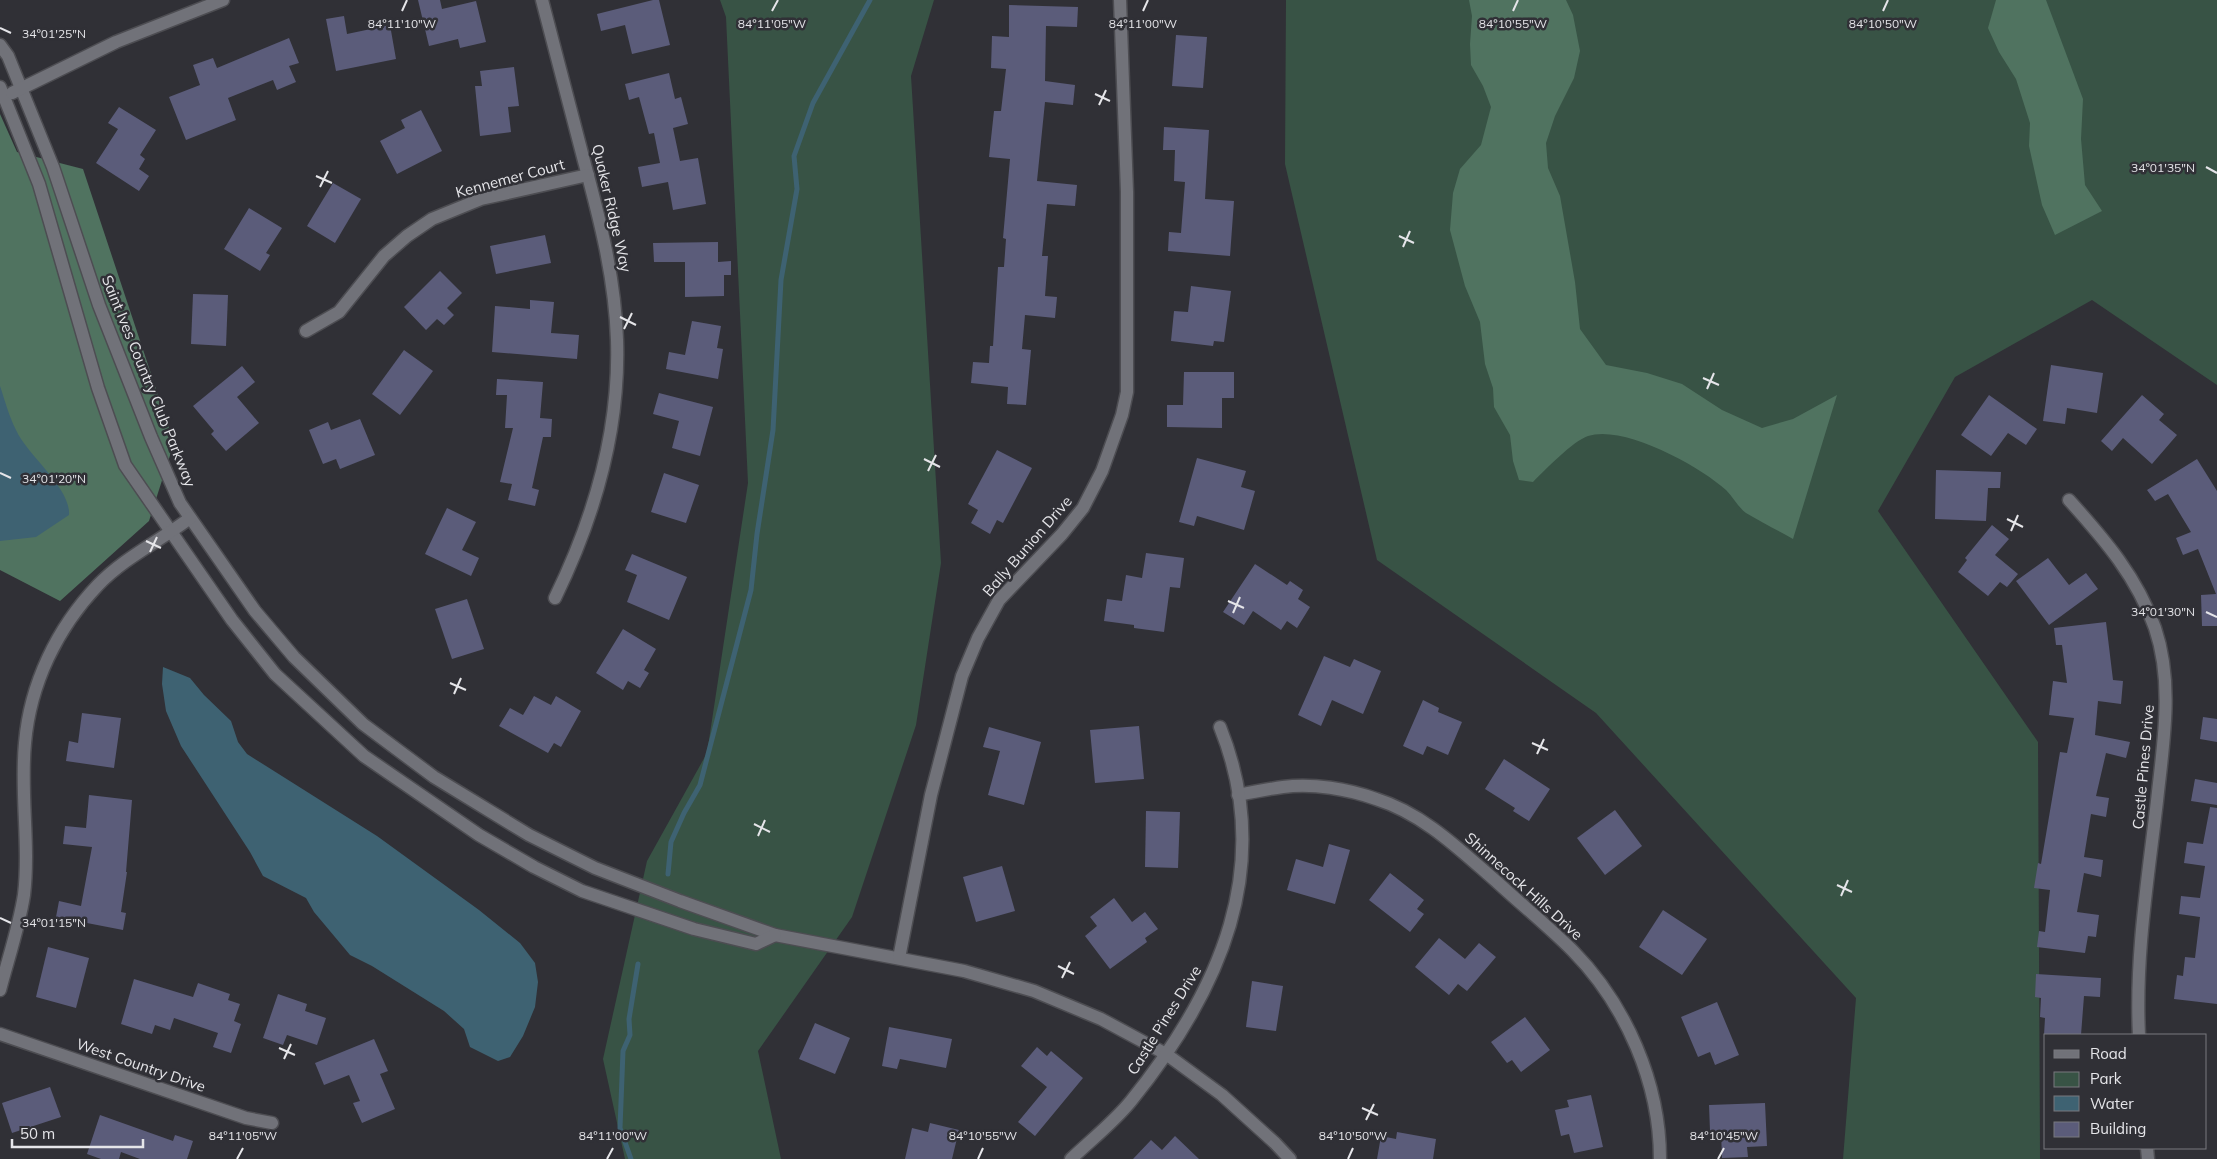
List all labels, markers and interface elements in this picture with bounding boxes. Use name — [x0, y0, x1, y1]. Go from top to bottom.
text: 84°11'10"W — [368, 16, 436, 31]
text: 84°11'05"W — [738, 16, 806, 31]
text: 84°11'00"W — [1109, 16, 1177, 31]
text: 84°10'55"W — [1479, 16, 1547, 31]
text: 84°10'50"W — [1849, 16, 1917, 31]
text: 34°01'25"N — [22, 26, 86, 41]
street label: Quaker Ridge Way — [588, 142, 636, 274]
street label: Kennemer Court — [453, 154, 567, 202]
text: 34°01'35"N — [2131, 160, 2195, 175]
street label: Saint Ives Country Club Parkway — [98, 272, 200, 490]
text: 34°01'20"N — [22, 471, 86, 486]
street label: Bally Bunion Drive — [978, 492, 1076, 600]
text: 34°01'30"N — [2131, 604, 2195, 619]
street label: Castle Pines Drive — [2128, 704, 2158, 830]
street label: Shinnecock Hills Drive — [1461, 828, 1587, 944]
text: 34°01'15"N — [22, 915, 86, 930]
street label: Castle Pines Drive — [1123, 962, 1205, 1078]
street label: West Country Drive — [74, 1034, 208, 1096]
legend — [2044, 1034, 2207, 1149]
text: Road — [2090, 1044, 2127, 1063]
text: Park — [2090, 1069, 2122, 1088]
text: Water — [2090, 1094, 2134, 1113]
scale bar — [12, 1116, 144, 1148]
text: Building — [2090, 1119, 2146, 1138]
text: 50 m — [20, 1124, 55, 1143]
text: 84°11'05"W — [209, 1128, 277, 1143]
text: 84°11'00"W — [579, 1128, 647, 1143]
text: 84°10'55"W — [949, 1128, 1017, 1143]
text: 84°10'50"W — [1319, 1128, 1387, 1143]
text: 84°10'45"W — [1690, 1128, 1758, 1143]

